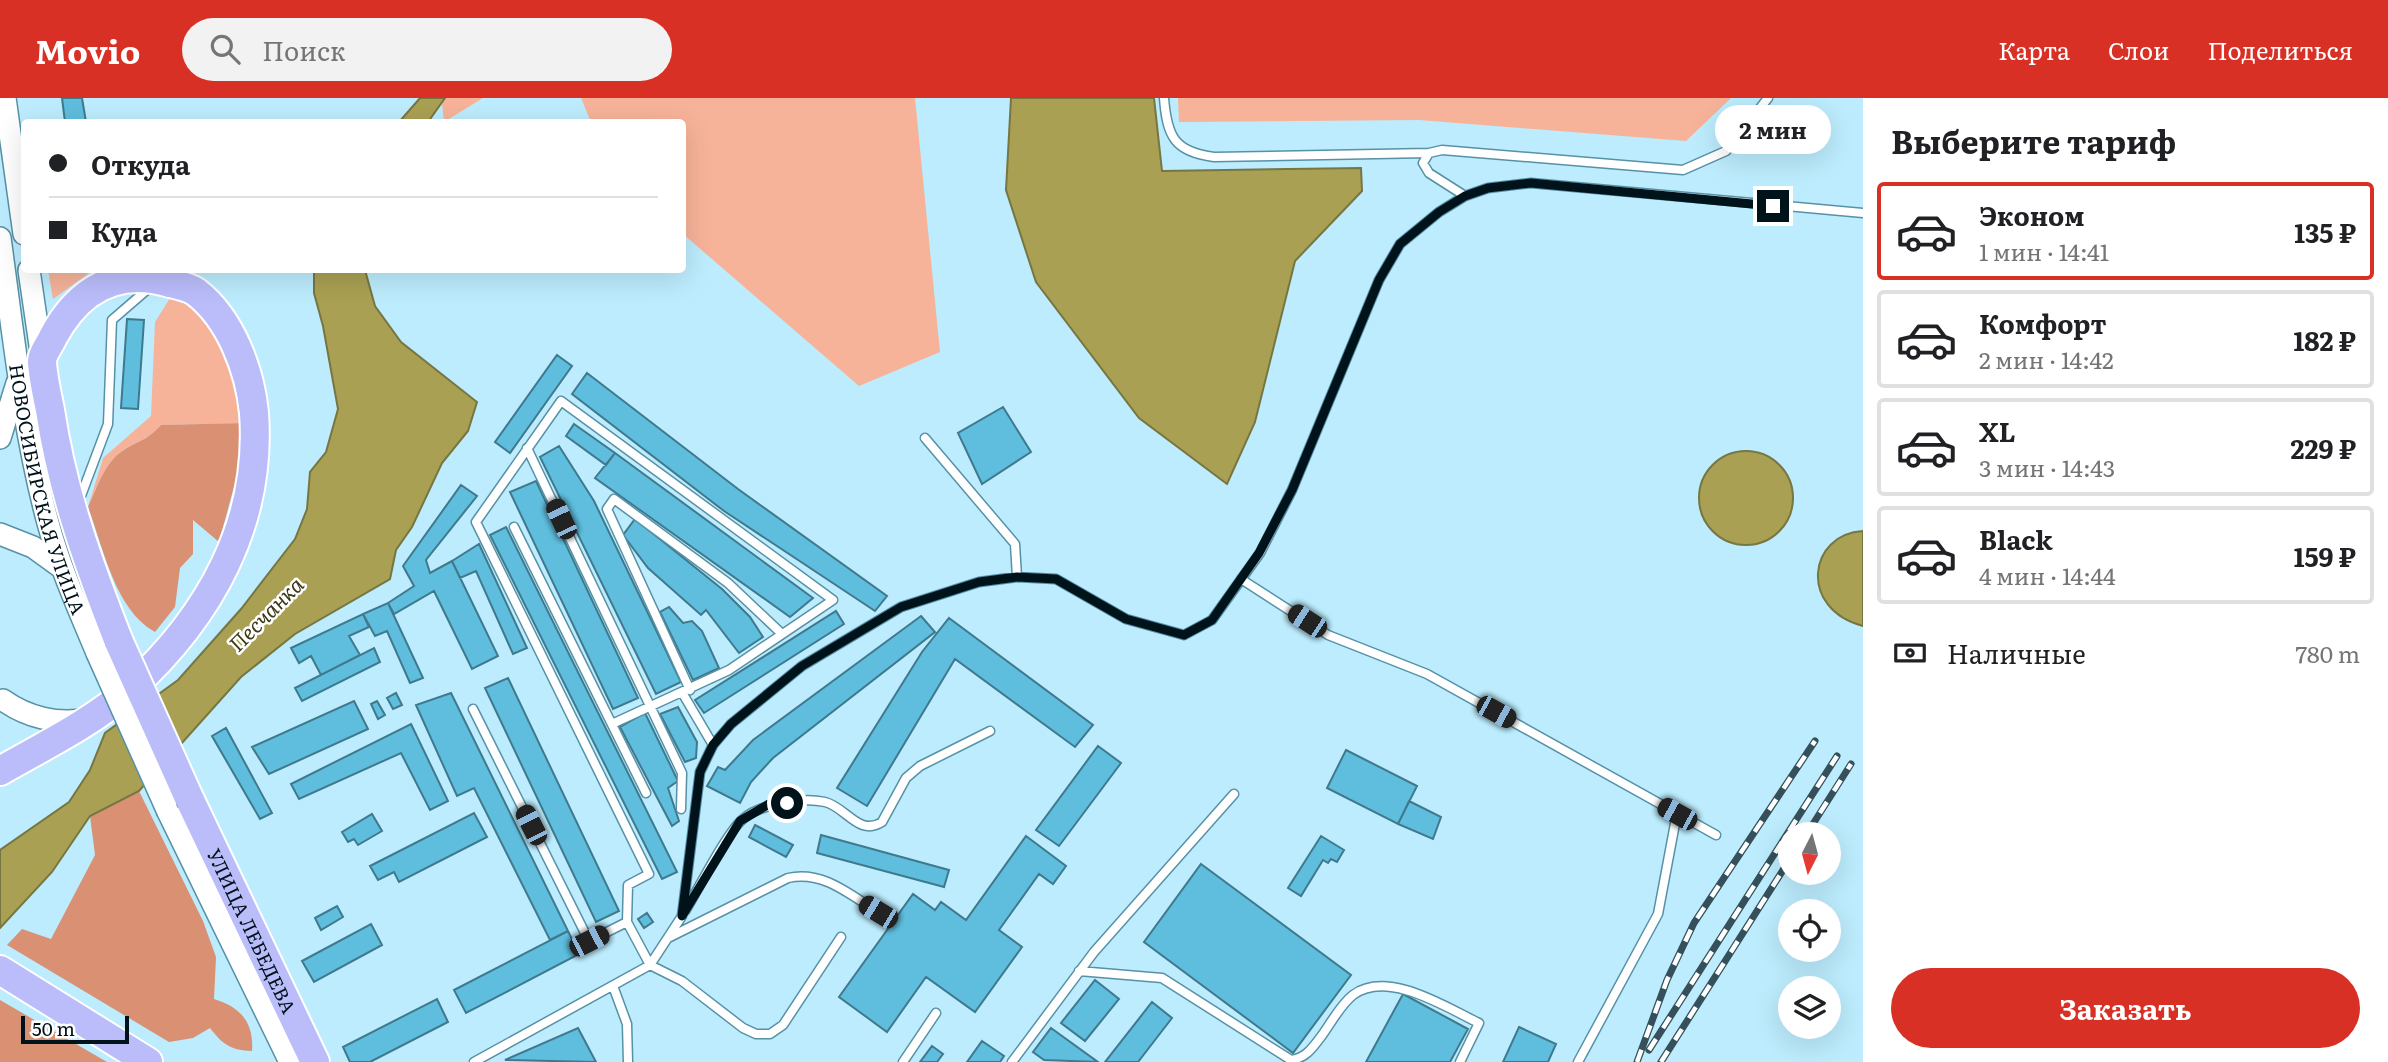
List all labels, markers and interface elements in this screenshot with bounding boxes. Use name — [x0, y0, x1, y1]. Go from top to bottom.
search box — [182, 18, 672, 81]
text: Movio — [35, 25, 140, 74]
icon: search — [206, 30, 244, 68]
text: Поиск — [262, 30, 345, 69]
text: Карта — [1998, 32, 2070, 67]
text: Слои — [2108, 32, 2169, 67]
text: Поделиться — [2207, 32, 2353, 67]
callout: 2 мин — [1715, 105, 1831, 154]
text: 2 мин — [1739, 112, 1807, 146]
text: Выберите тариф — [1891, 116, 2176, 164]
text: Откуда — [91, 144, 190, 183]
route end — [1757, 190, 1789, 222]
text: Эконом — [1979, 195, 2084, 234]
icon: car — [1895, 200, 1958, 263]
text: Куда — [91, 211, 157, 250]
text: 135 ₽ — [2294, 212, 2356, 251]
text: 1 мин · 14:41 — [1979, 234, 2109, 268]
text: Комфорт — [1979, 303, 2106, 342]
icon: car — [1895, 308, 1958, 371]
text: 182 ₽ — [2294, 320, 2356, 359]
text: 2 мин · 14:42 — [1979, 342, 2114, 376]
street label: НОВОСИБИРСКАЯ УЛИЦА — [3, 362, 93, 618]
text: XL — [1979, 411, 2016, 450]
icon: car — [1895, 416, 1958, 479]
text: 229 ₽ — [2291, 428, 2356, 467]
text: 3 мин · 14:43 — [1979, 450, 2115, 484]
car — [543, 496, 580, 542]
text: Black — [1979, 519, 2053, 558]
icon: car — [1895, 524, 1958, 587]
text: 159 ₽ — [2294, 536, 2356, 575]
text: 4 мин · 14:44 — [1979, 558, 2116, 592]
water label: Песчанка — [221, 569, 309, 657]
car — [1284, 601, 1331, 641]
text: Наличные — [1947, 633, 2086, 672]
icon: cash — [1891, 634, 1929, 672]
text: 780 m — [2295, 636, 2360, 670]
car — [1473, 693, 1520, 731]
route start — [771, 787, 803, 819]
car — [1654, 795, 1701, 833]
car — [513, 802, 550, 848]
north arrow — [1778, 822, 1841, 886]
map controls — [1778, 822, 1841, 1039]
street label: УЛИЦА ЛЕБЕДЕВА — [201, 843, 304, 1018]
car — [855, 892, 902, 932]
button: locate — [1778, 899, 1841, 962]
car — [566, 922, 613, 960]
button: Заказать — [1891, 968, 2360, 1048]
button: layers — [1778, 976, 1841, 1039]
scale bar — [21, 1013, 130, 1045]
text: 50 m — [32, 1014, 75, 1042]

